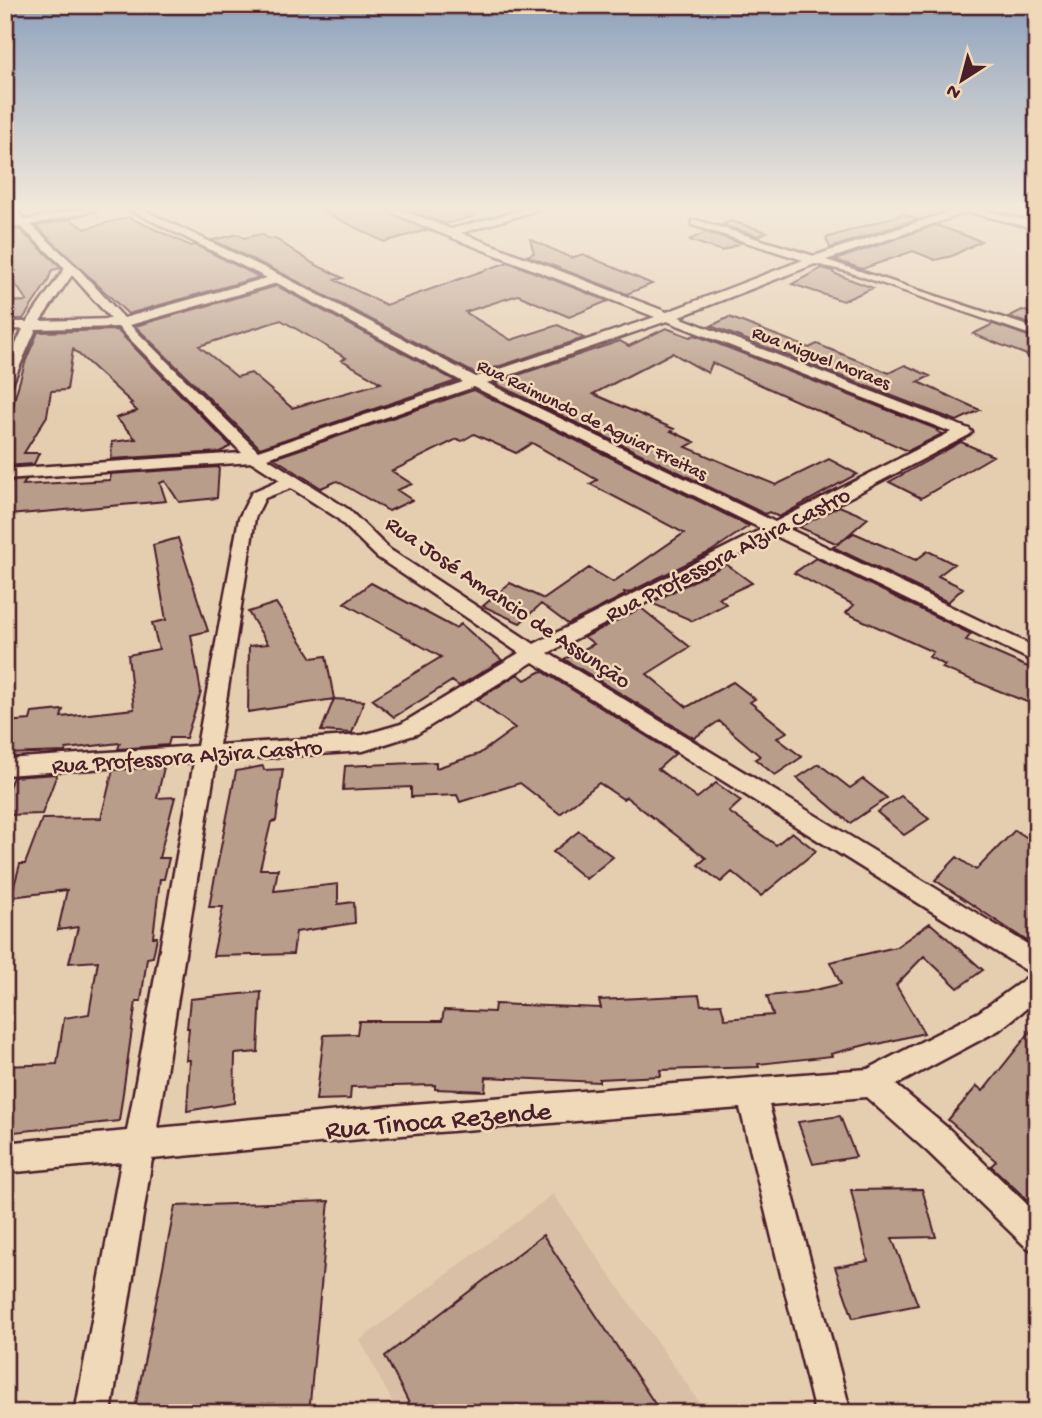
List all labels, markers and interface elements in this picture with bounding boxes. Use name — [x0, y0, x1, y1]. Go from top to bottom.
north arrow — [926, 46, 996, 116]
text: N — [942, 78, 966, 104]
street label: Rua Miguel Moraes — [748, 322, 894, 397]
street label: Rua Raimundo de Aguiar Freitas — [473, 355, 711, 487]
street label: Rua Professora Alzira Castro — [602, 482, 856, 630]
street label: Rua José Amancio de Assunção — [379, 512, 635, 696]
street label: Rua Professora Alzira Castro — [51, 736, 324, 781]
street label: Rua Tinoca Rezende — [324, 1096, 553, 1149]

